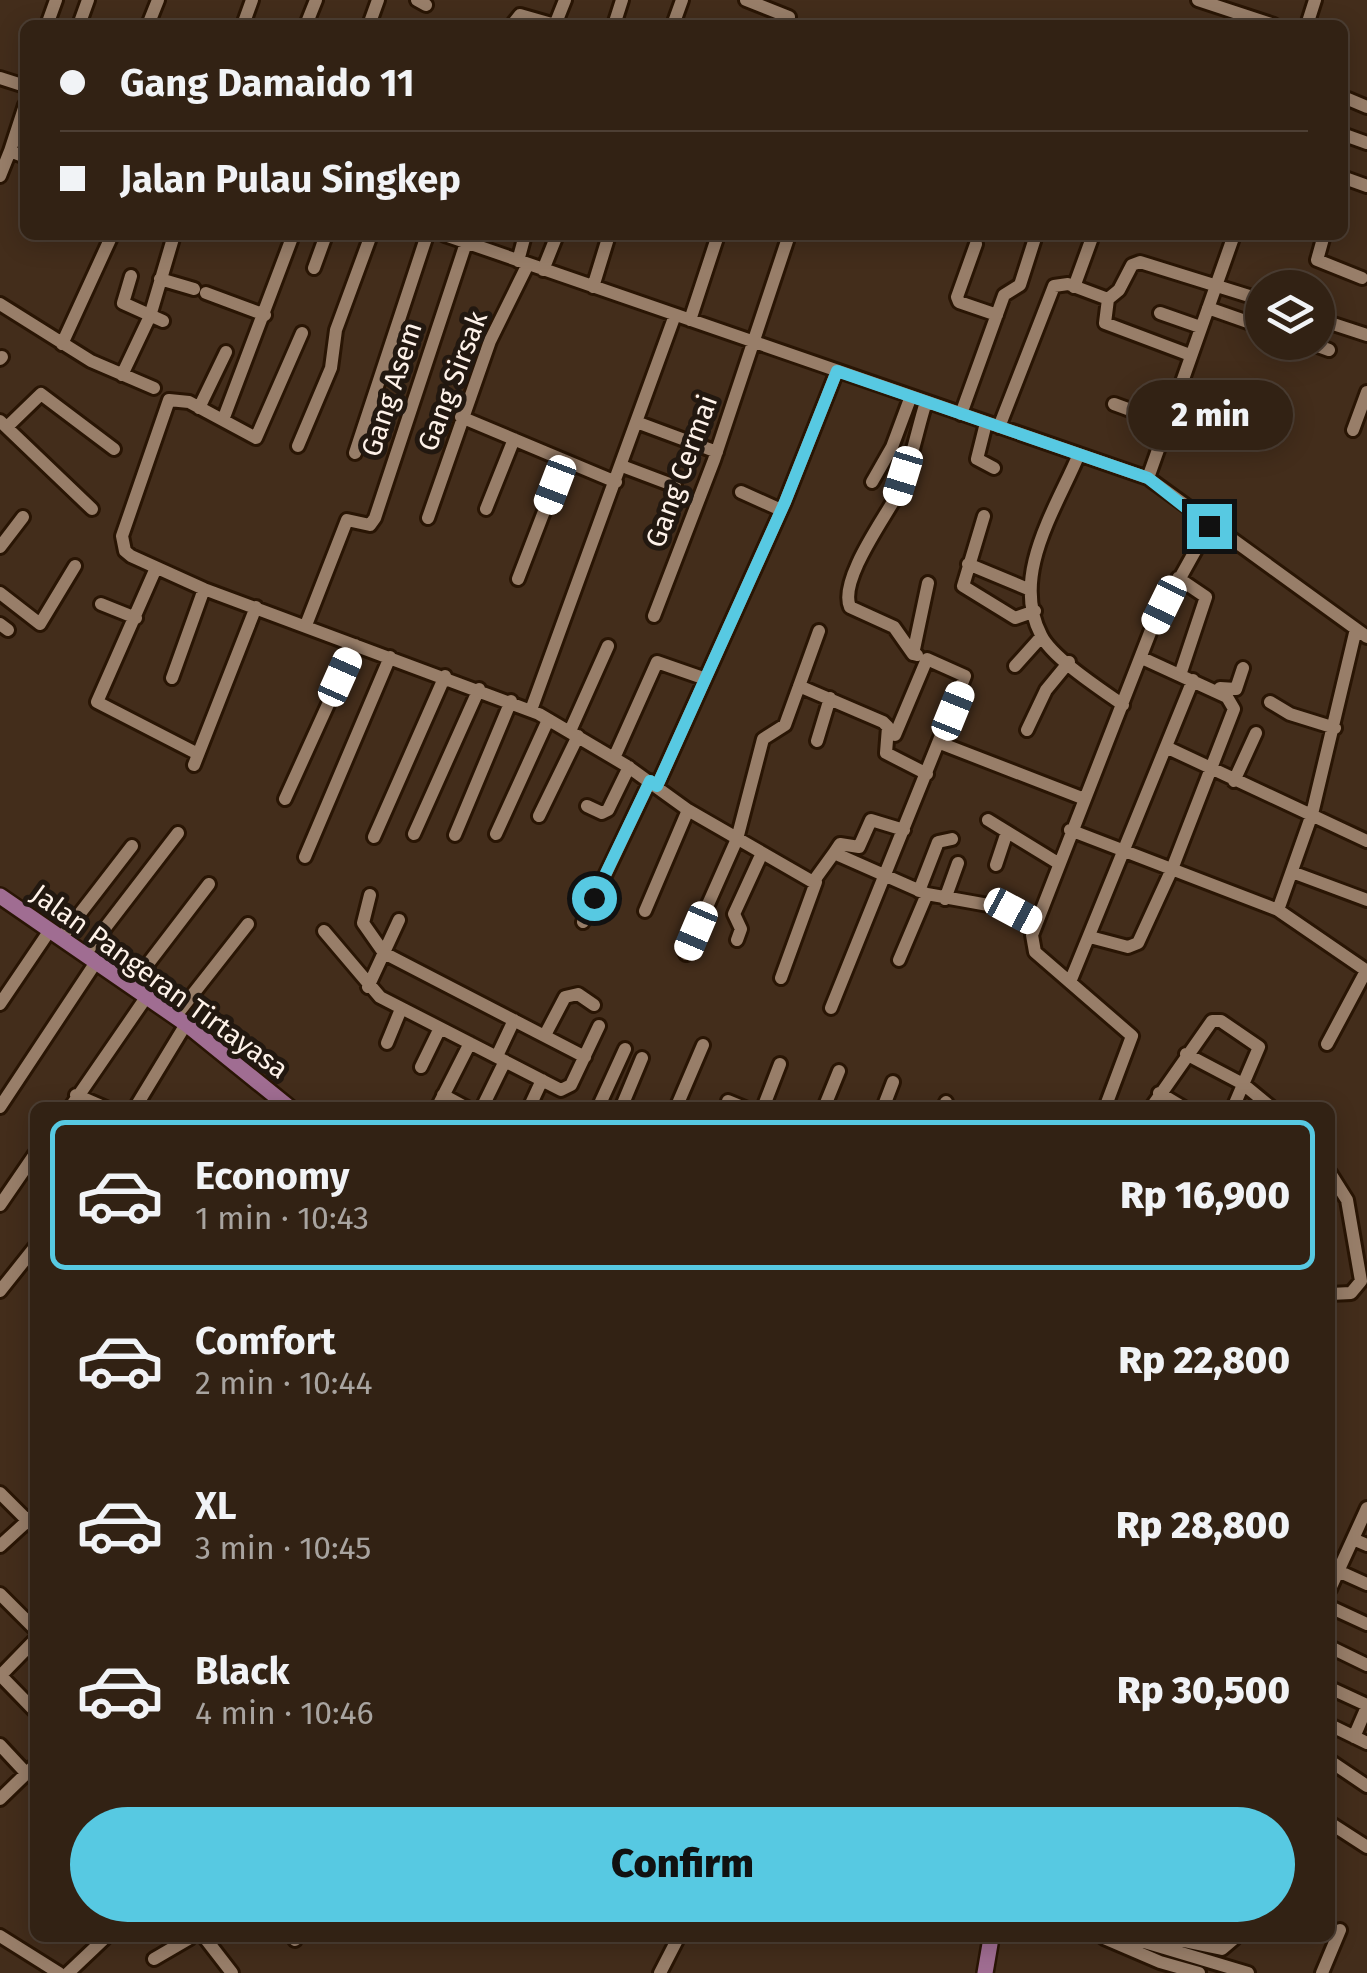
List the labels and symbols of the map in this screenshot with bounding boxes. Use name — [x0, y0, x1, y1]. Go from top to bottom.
street label: Gang Sirsak — [411, 306, 494, 456]
street label: Gang Asem — [354, 318, 429, 461]
callout: 2 min — [1126, 381, 1292, 451]
street label: Gang Cermai — [639, 391, 724, 552]
car — [880, 443, 926, 509]
car — [530, 452, 580, 518]
route end — [1187, 504, 1232, 549]
car — [1137, 571, 1191, 639]
car — [314, 643, 366, 711]
car — [928, 678, 978, 744]
route start — [572, 876, 617, 921]
street label: Jalan Pangeran Tirtayasa — [25, 877, 295, 1086]
car — [979, 884, 1047, 938]
car — [670, 898, 722, 964]

